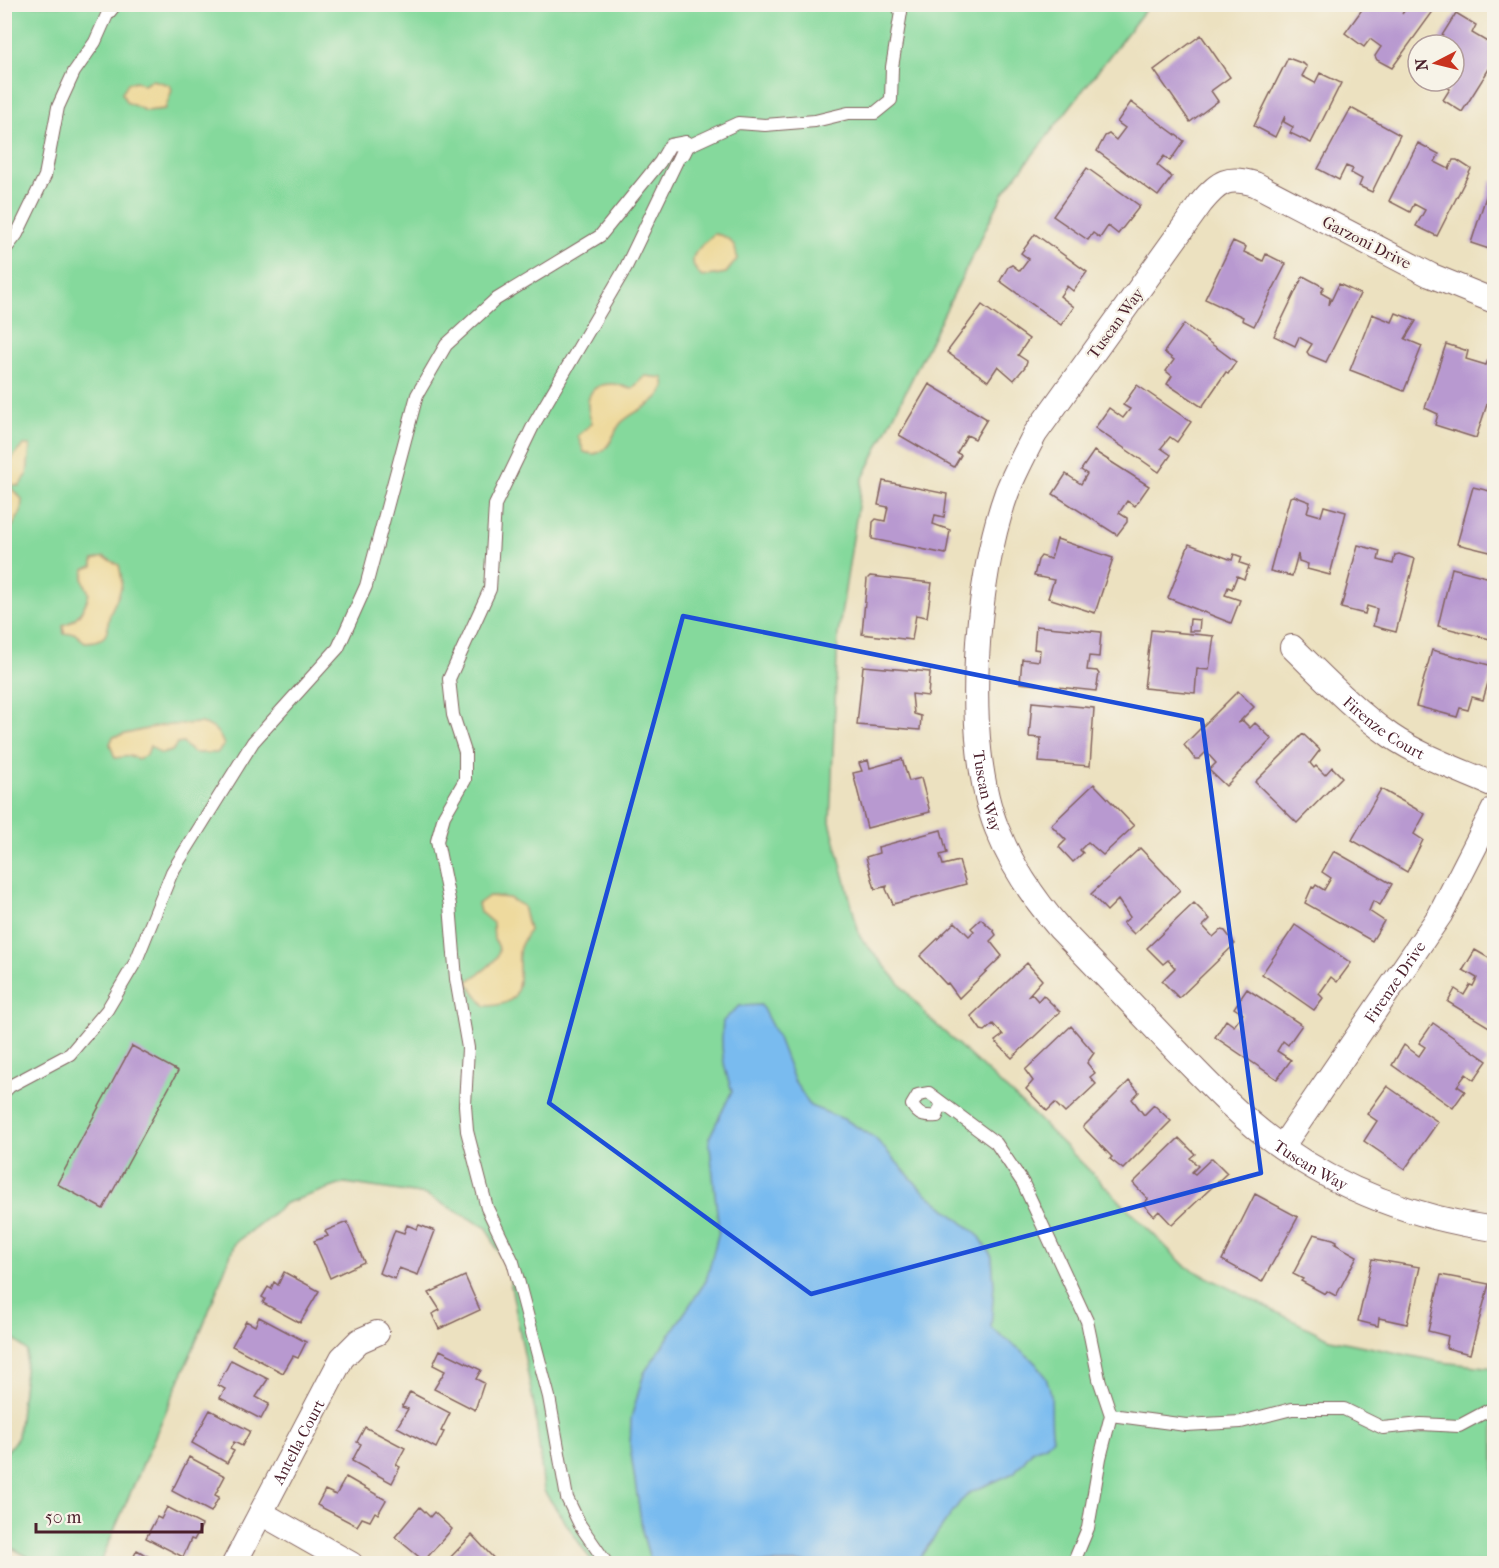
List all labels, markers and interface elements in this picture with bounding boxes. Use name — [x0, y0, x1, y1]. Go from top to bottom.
north arrow — [1406, 33, 1466, 93]
text: N — [1411, 57, 1432, 72]
street label: Garzoni Drive — [1319, 212, 1414, 273]
street label: Tuscan Way — [1083, 284, 1148, 362]
street label: Firenze Court — [1339, 692, 1428, 764]
street label: Tuscan Way — [969, 749, 1006, 835]
street label: Firenze Drive — [1360, 937, 1430, 1026]
street label: Tuscan Way — [1270, 1136, 1351, 1195]
street label: Antella Court — [268, 1396, 329, 1489]
scale bar — [36, 1496, 202, 1534]
text: 50 m — [45, 1507, 82, 1528]

